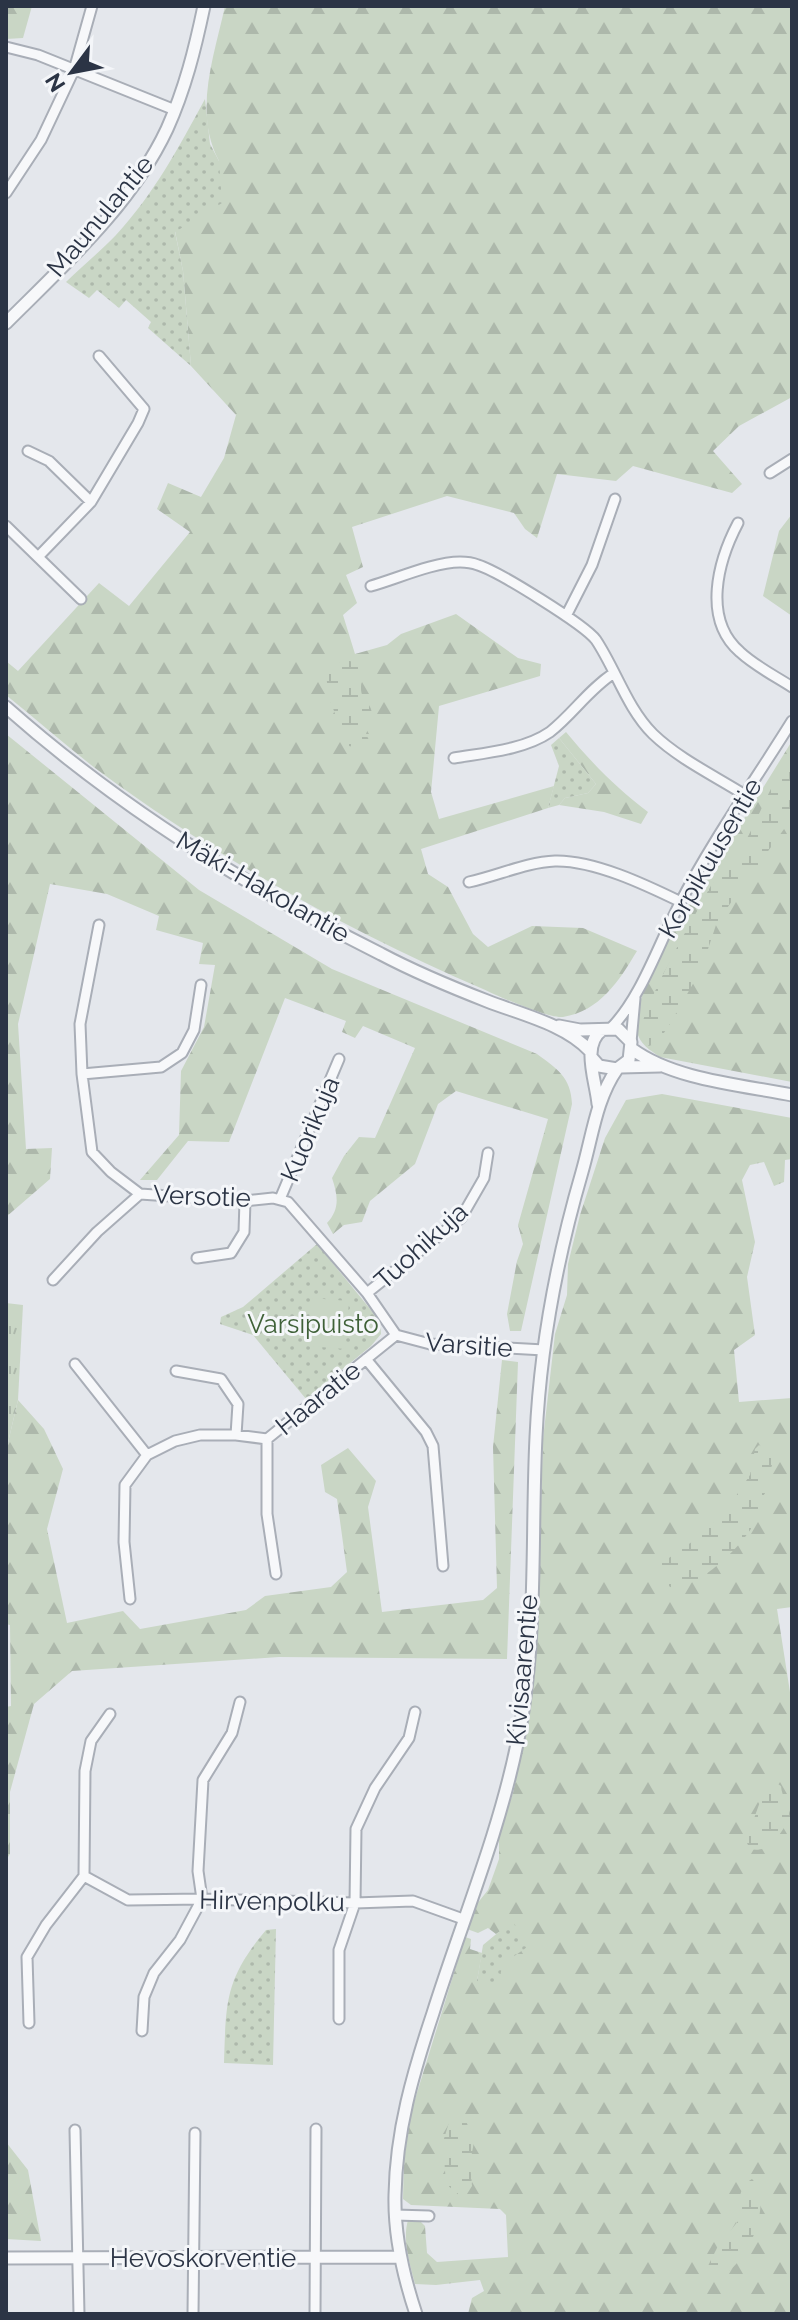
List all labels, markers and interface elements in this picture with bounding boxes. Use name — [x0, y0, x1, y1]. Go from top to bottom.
north arrow — [32, 32, 112, 112]
text: N — [40, 69, 71, 97]
street label: Maunulantie — [41, 149, 159, 283]
street label: Korpikuusentie — [652, 773, 768, 943]
street label: Mäki-Hakolantie — [171, 825, 355, 949]
street label: Kuorikuja — [274, 1072, 346, 1186]
street label: Versotie — [153, 1179, 251, 1213]
street label: Tuohikuja — [368, 1196, 474, 1296]
park label: Varsipuisto — [247, 1309, 379, 1339]
street label: Varsitie — [424, 1327, 514, 1363]
street label: Haaratie — [270, 1355, 366, 1441]
street label: Kivisaarentie — [500, 1593, 544, 1747]
street label: Hirvenpolku — [199, 1885, 345, 1917]
street label: Hevoskorventie — [110, 2243, 296, 2273]

